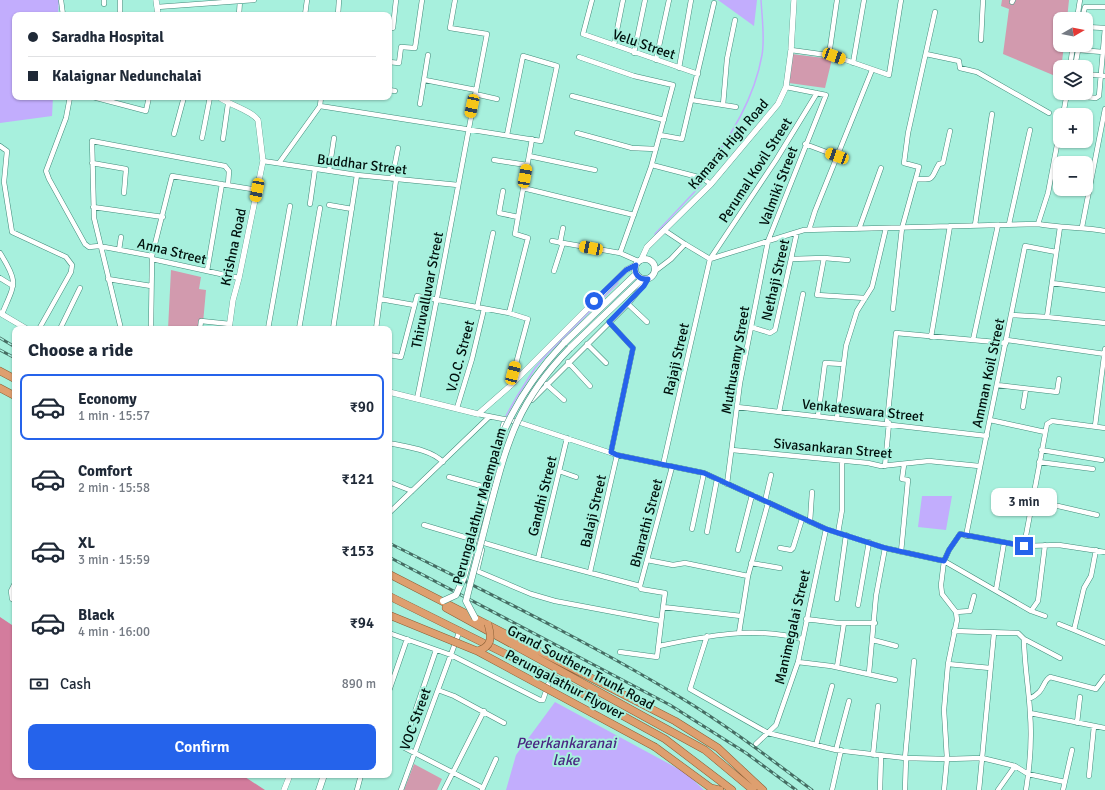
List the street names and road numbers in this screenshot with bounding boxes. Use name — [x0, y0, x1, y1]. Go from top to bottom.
street label: Velu Street — [610, 26, 678, 63]
street label: Kamaraj High Road — [685, 96, 772, 193]
street label: Perumal Kovil Street — [715, 115, 796, 226]
street label: Valmiki Street — [755, 144, 801, 228]
street label: Buddhar Street — [316, 151, 408, 178]
street label: Krishna Road — [217, 207, 250, 288]
street label: Thiruvalluvar Street — [408, 230, 447, 350]
street label: Anna Street — [136, 235, 208, 268]
street label: Nethaji Street — [758, 237, 793, 323]
street label: Muthusamy Street — [718, 305, 753, 415]
street label: Amman Koil Street — [969, 317, 1008, 429]
street label: V.O.C. Street — [443, 318, 478, 394]
street label: Rajaji Street — [660, 321, 693, 397]
street label: Venkateswara Street — [801, 396, 925, 425]
street label: Perungalathur Maempalam — [449, 426, 510, 587]
street label: Sivasankaran Street — [773, 435, 893, 462]
street label: Gandhi Street — [524, 454, 561, 538]
street label: Balaji Street — [577, 473, 610, 549]
street label: Bharathi Street — [626, 477, 667, 569]
street label: Manimegalai Street — [771, 568, 814, 686]
street label: Grand Southern Trunk Road — [504, 621, 657, 713]
street label: Perungalathur Flyover — [502, 646, 628, 723]
street label: VOC Street — [396, 686, 435, 753]

